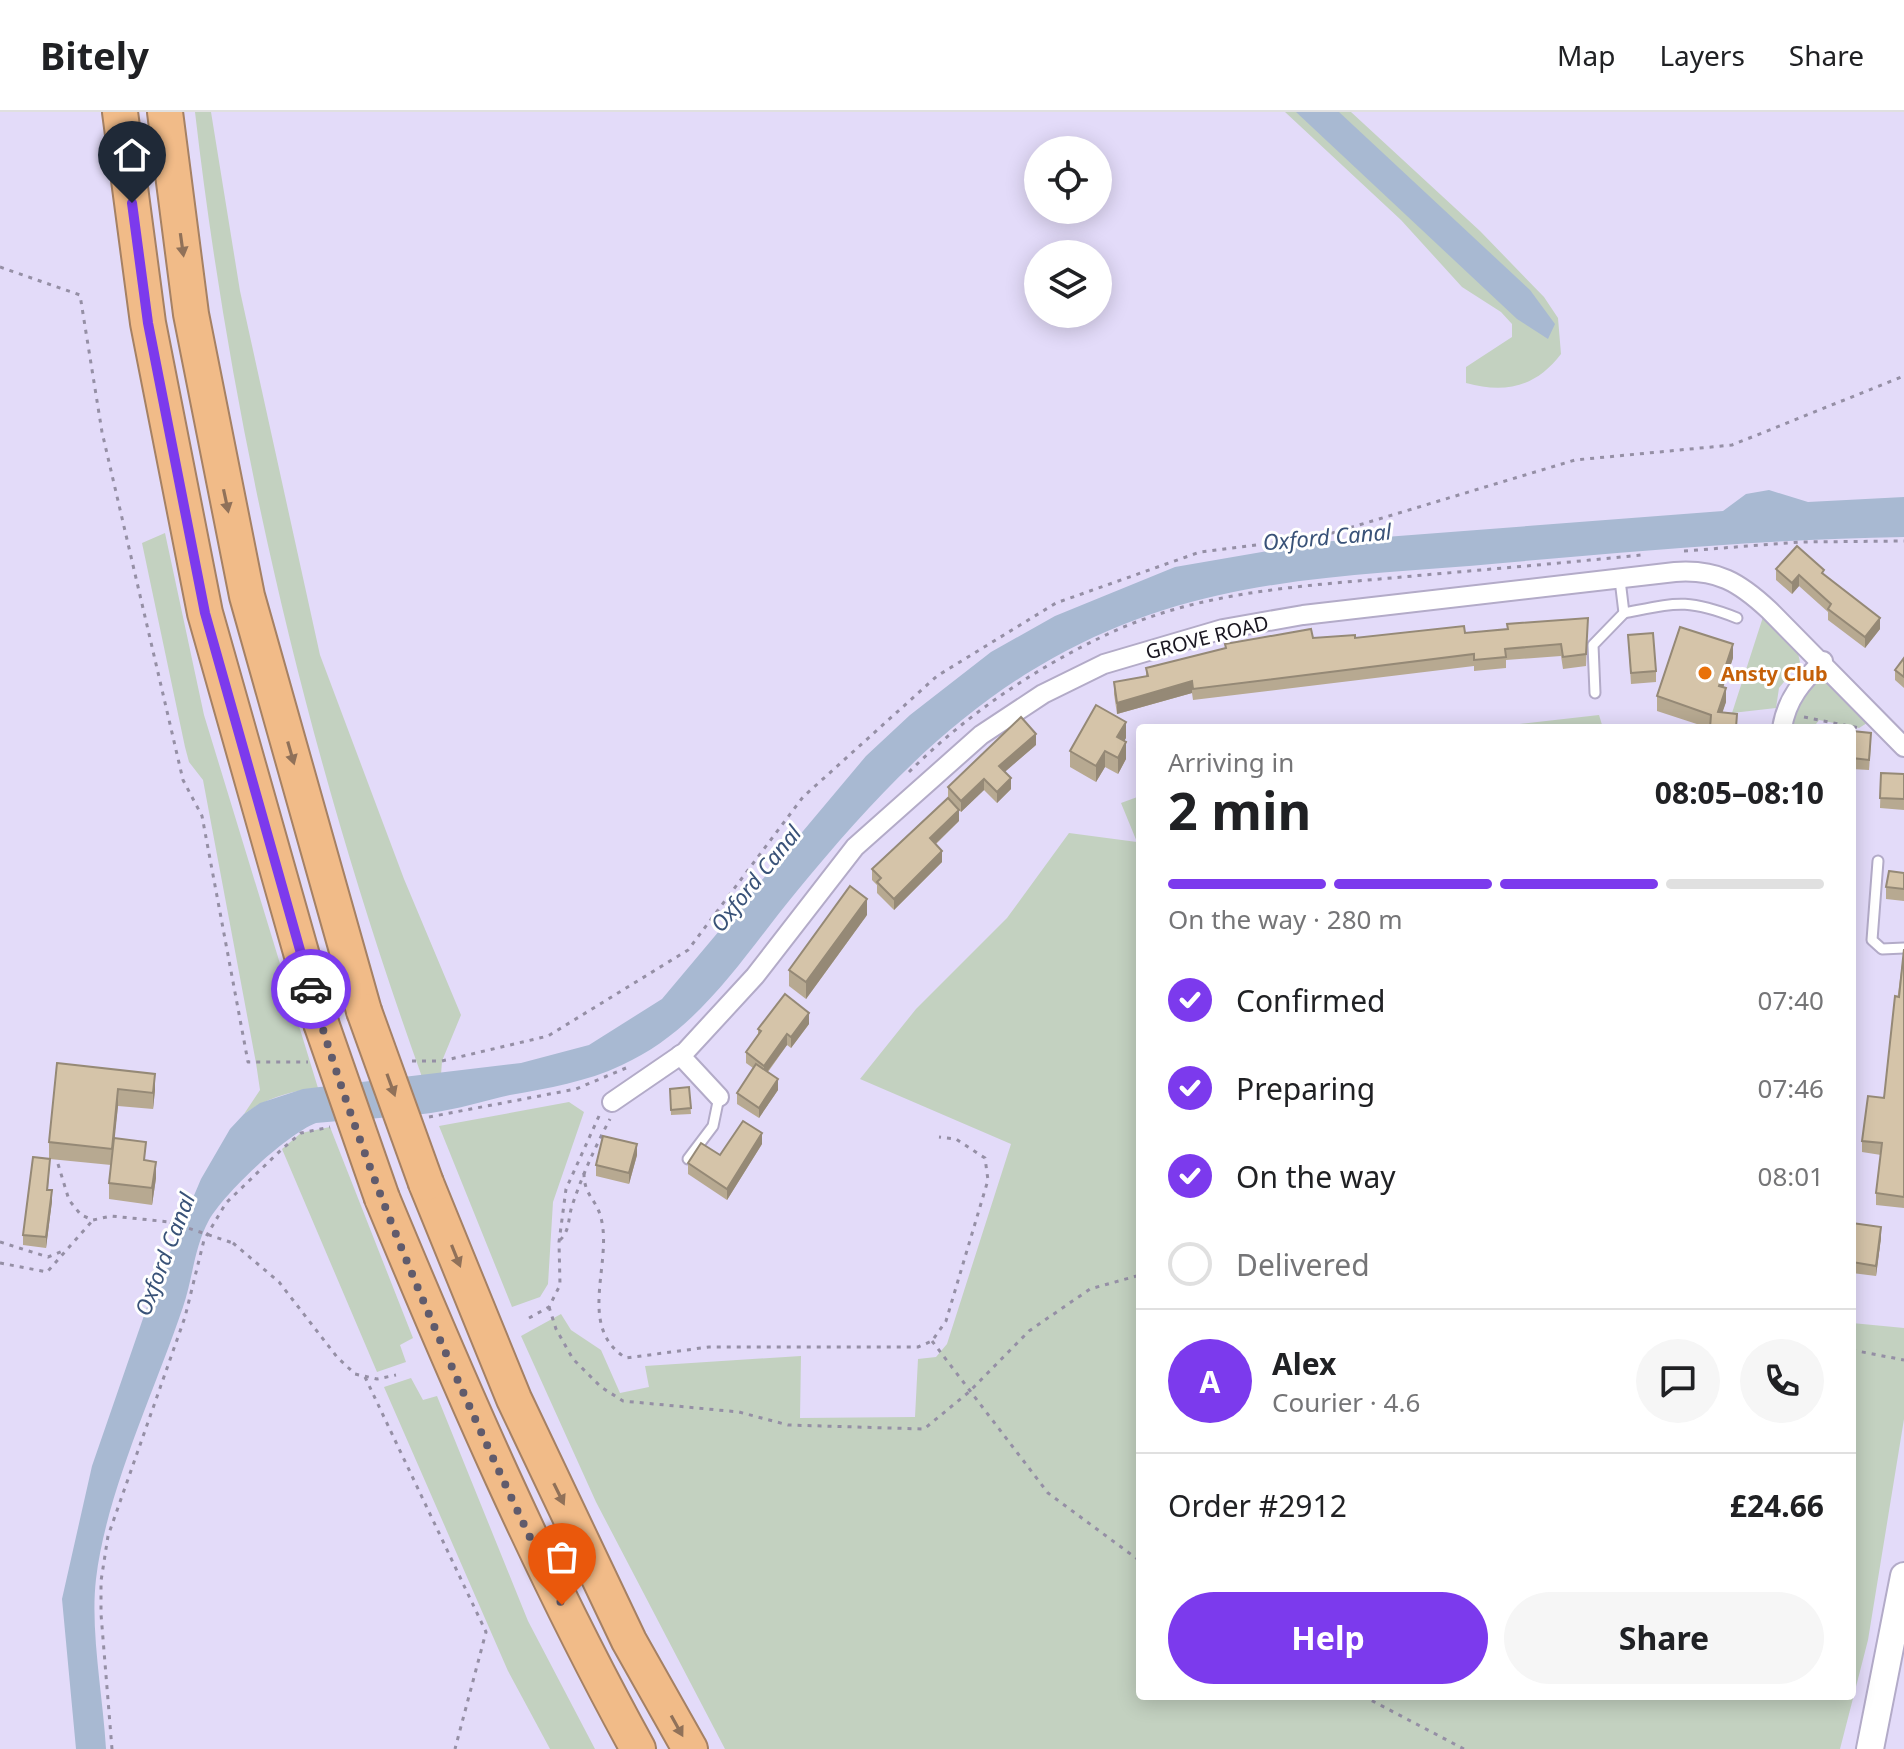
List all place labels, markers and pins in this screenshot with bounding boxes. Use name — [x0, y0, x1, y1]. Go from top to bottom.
pin — [98, 121, 166, 203]
place label: Ansty Club — [1721, 660, 1828, 687]
marker: Ansty Club — [1696, 664, 1714, 682]
pin — [528, 1523, 596, 1605]

